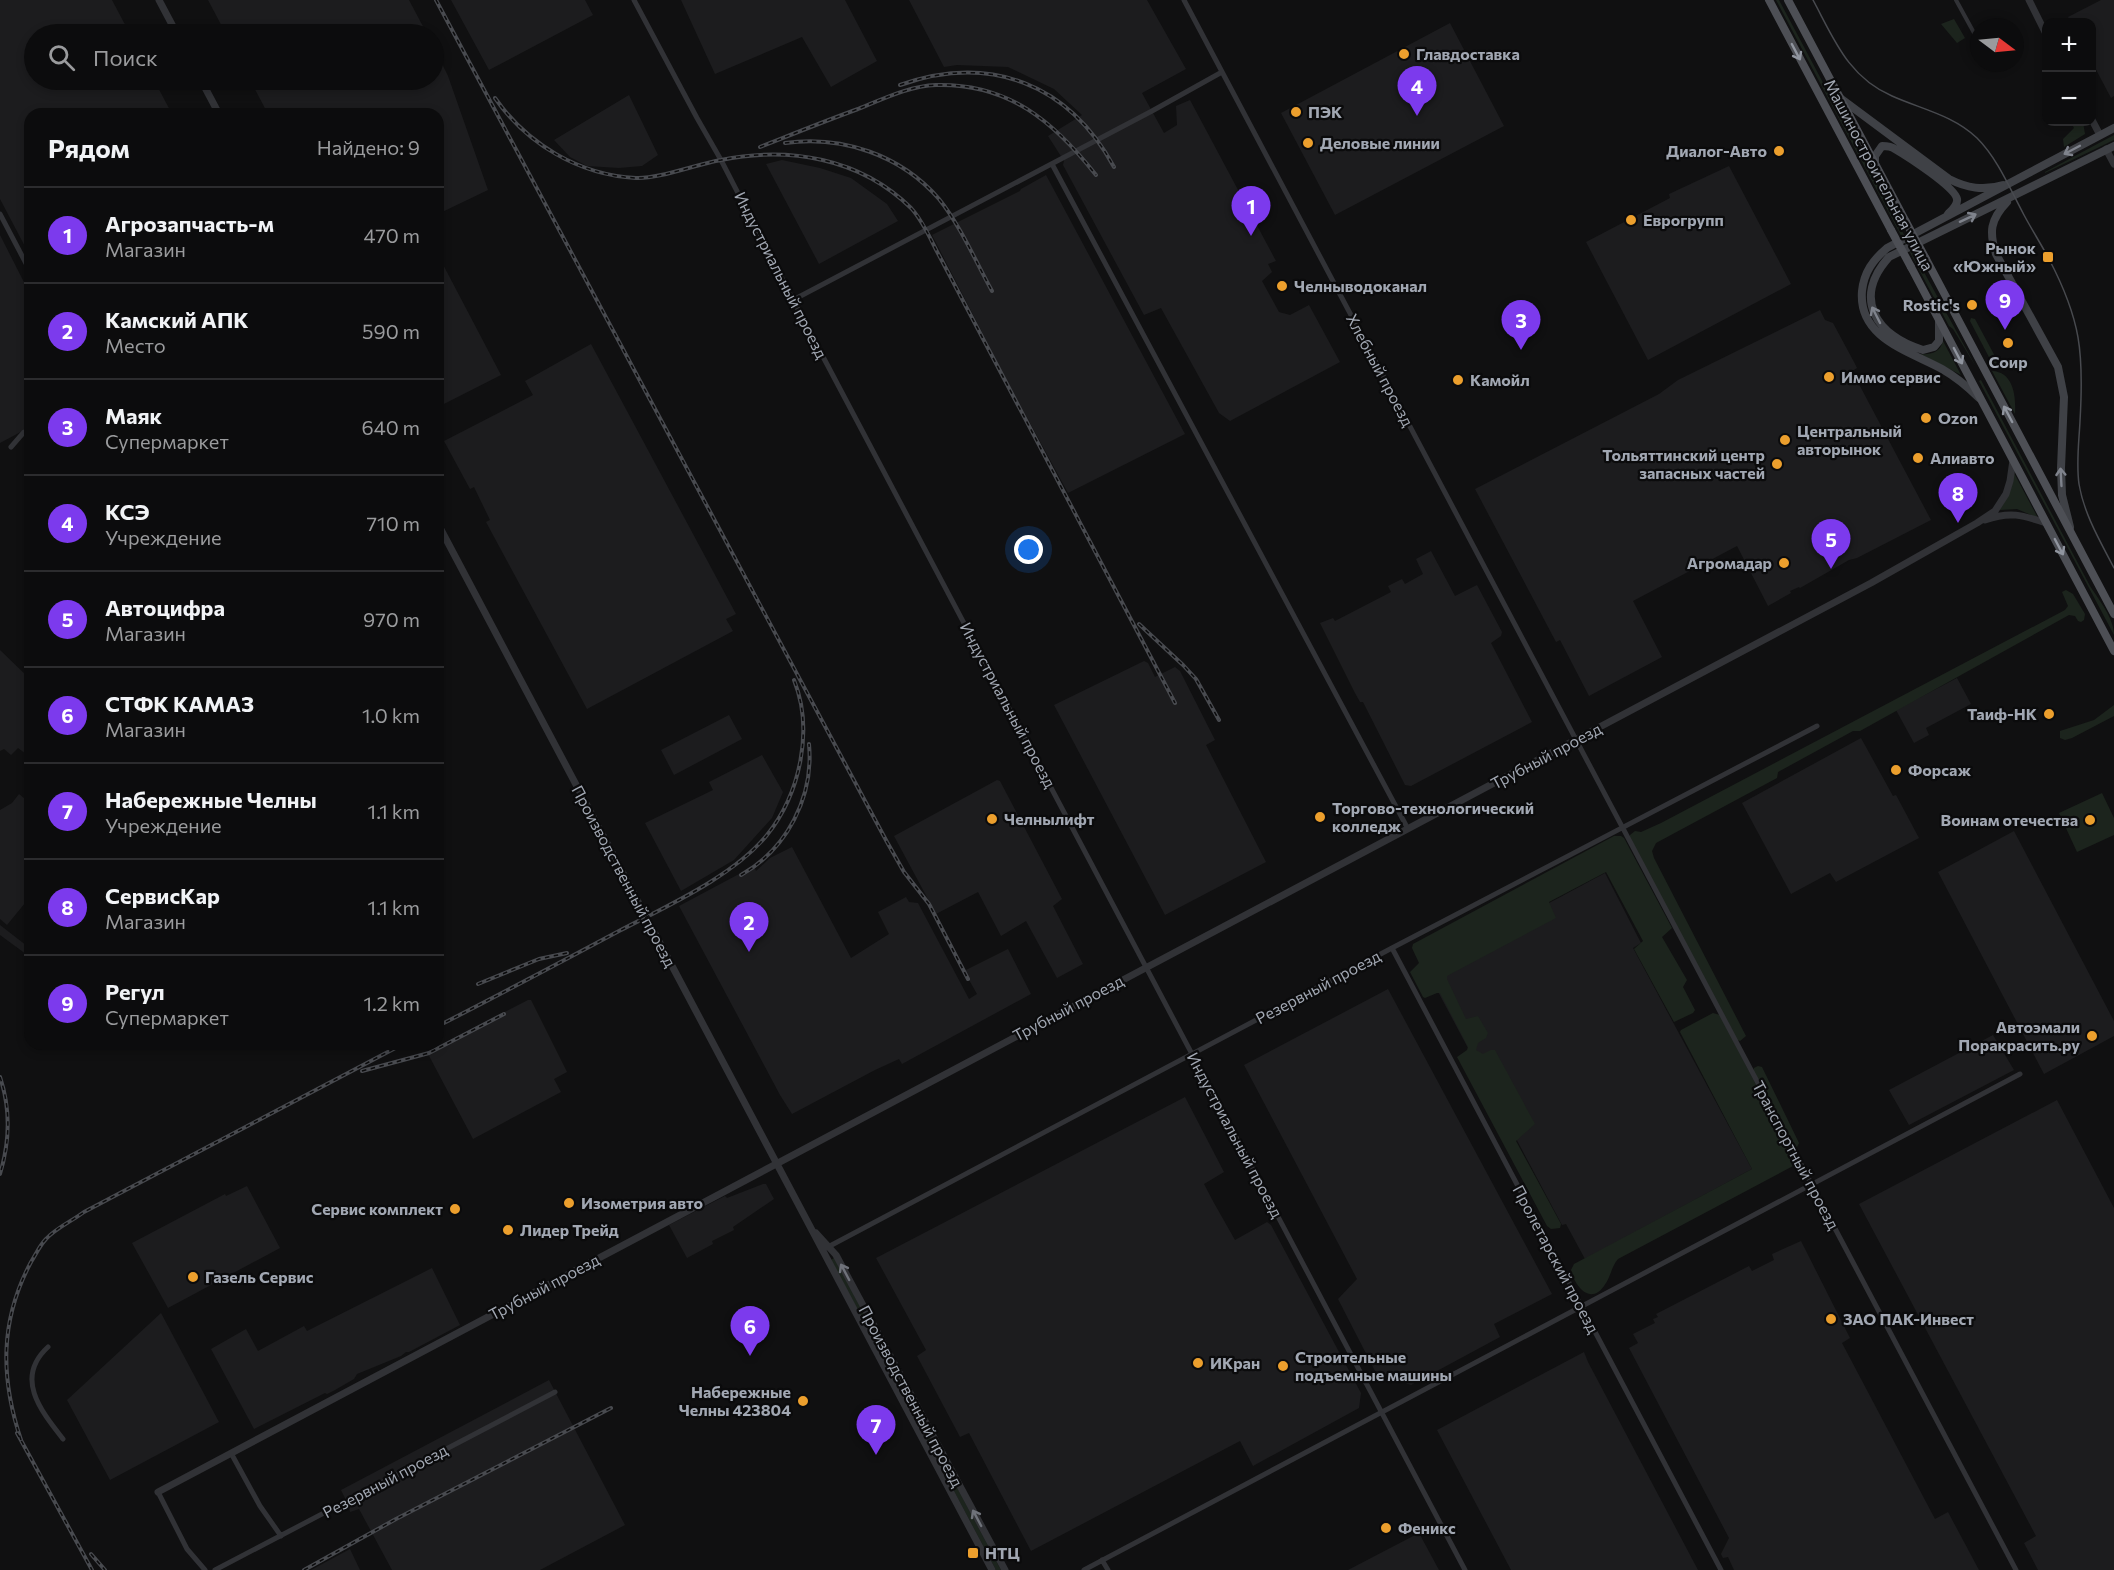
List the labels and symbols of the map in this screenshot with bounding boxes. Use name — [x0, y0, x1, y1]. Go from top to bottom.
north arrow — [1970, 18, 2024, 72]
one-way arrow — [1791, 42, 1803, 60]
place label: Главдоставка — [1416, 44, 1520, 63]
marker: Главдоставка — [1397, 47, 1411, 61]
pin: 4 — [1398, 66, 1436, 116]
street label: Машиностроительная улица — [1821, 76, 1938, 274]
place label: ПЭК — [1308, 102, 1342, 121]
marker: ПЭК — [1289, 105, 1303, 119]
place label: Деловые линии — [1320, 133, 1440, 152]
marker: Деловые линии — [1301, 136, 1315, 150]
place label: Диалог-Авто — [1666, 141, 1767, 160]
marker: Диалог-Авто — [1772, 144, 1786, 158]
one-way arrow — [2064, 144, 2081, 156]
pin: 1 — [1232, 186, 1270, 236]
street label: Индустриальный проезд — [731, 188, 832, 362]
place label: Еврогрупп — [1643, 210, 1724, 229]
one-way arrow — [1958, 212, 1976, 224]
marker: Еврогрупп — [1624, 213, 1638, 227]
place label: Рынок «Южный» — [1953, 238, 2036, 275]
marker: Рынок «Южный» — [2041, 250, 2055, 264]
place label: Челныводоканал — [1294, 276, 1427, 295]
marker: Челныводоканал — [1275, 279, 1289, 293]
pin: 9 — [1986, 280, 2024, 330]
place label: Rostic's — [1903, 295, 1960, 314]
marker: Rostic's — [1965, 298, 1979, 312]
pin: 3 — [1502, 300, 1540, 350]
one-way arrow — [1870, 306, 1882, 324]
street label: Хлебный проезд — [1343, 310, 1418, 430]
marker: Соир — [2001, 336, 2015, 350]
one-way arrow — [1952, 347, 1964, 364]
place label: Соир — [1988, 352, 2028, 371]
place label: Иммо сервис — [1841, 367, 1941, 386]
place label: Камойл — [1470, 370, 1530, 389]
marker: Иммо сервис — [1822, 370, 1836, 384]
marker: Камойл — [1451, 373, 1465, 387]
one-way arrow — [2002, 406, 2014, 423]
place label: Ozon — [1938, 408, 1978, 427]
marker: Ozon — [1919, 411, 1933, 425]
place label: Центральный авторынок — [1797, 421, 1902, 458]
marker: Центральный авторынок — [1778, 433, 1792, 447]
place label: Тольяттинский центр запасных частей — [1602, 445, 1765, 482]
place label: Алиавто — [1930, 448, 1995, 467]
marker: Алиавто — [1911, 451, 1925, 465]
marker: Тольяттинский центр запасных частей — [1770, 457, 1784, 471]
one-way arrow — [2056, 468, 2067, 488]
pin: 8 — [1938, 474, 1978, 523]
pin: 5 — [1812, 520, 1850, 569]
your location — [1014, 535, 1043, 564]
one-way arrow — [2053, 538, 2065, 555]
place label: Агромадар — [1687, 553, 1772, 572]
marker: Агромадар — [1777, 556, 1791, 570]
street label: Индустриальный проезд — [957, 619, 1060, 791]
place label: Таиф-НК — [1967, 704, 2037, 723]
marker: Таиф-НК — [2042, 707, 2056, 721]
street label: Трубный проезд — [1487, 718, 1605, 793]
place label: Форсаж — [1908, 760, 1971, 779]
marker: Форсаж — [1889, 763, 1903, 777]
street label: Производственный проезд — [568, 782, 681, 970]
place label: Торгово-технологический колледж — [1332, 798, 1534, 835]
place label: Челнылифт — [1004, 809, 1095, 828]
marker: Торгово-технологический колледж — [1313, 810, 1327, 824]
place label: Воинам отечества — [1941, 810, 2078, 829]
marker: Челнылифт — [985, 812, 999, 826]
marker: Воинам отечества — [2083, 813, 2097, 827]
pin: 2 — [730, 902, 768, 952]
street label: Резервный проезд — [1252, 945, 1384, 1028]
street label: Трубный проезд — [1009, 970, 1127, 1045]
place label: Автоэмали Поракрасить.ру — [1958, 1017, 2080, 1054]
marker: Автоэмали Поракрасить.ру — [2085, 1029, 2099, 1043]
street label: Индустриальный проезд — [1184, 1049, 1287, 1221]
street label: Транспортный проезд — [1749, 1077, 1844, 1233]
street label: Пролетарский проезд — [1509, 1181, 1604, 1337]
place label: Изометрия авто — [581, 1193, 704, 1212]
marker: Изометрия авто — [562, 1196, 576, 1210]
place label: Сервис комплект — [311, 1199, 443, 1218]
marker: Сервис комплект — [448, 1202, 462, 1216]
place label: Лидер Трейд — [520, 1220, 619, 1239]
marker: Лидер Трейд — [501, 1223, 515, 1237]
street label: Трубный проезд — [485, 1249, 603, 1324]
one-way arrow — [839, 1264, 851, 1282]
place label: Газель Сервис — [205, 1267, 314, 1286]
marker: Газель Сервис — [186, 1270, 200, 1284]
street label: Производственный проезд — [855, 1302, 968, 1490]
pin: 6 — [730, 1306, 770, 1356]
place label: ЗАО ПАК-Инвест — [1843, 1309, 1974, 1328]
marker: ЗАО ПАК-Инвест — [1824, 1312, 1838, 1326]
place label: Строительные подъемные машины — [1295, 1347, 1452, 1384]
place label: ИКран — [1210, 1353, 1260, 1372]
marker: ИКран — [1191, 1356, 1205, 1370]
marker: Строительные подъемные машины — [1276, 1359, 1290, 1373]
place label: Набережные Челны 423804 — [679, 1382, 791, 1419]
marker: Набережные Челны 423804 — [796, 1394, 810, 1408]
pin: 7 — [856, 1406, 896, 1455]
street label: Резервный проезд — [319, 1439, 451, 1522]
one-way arrow — [971, 1510, 982, 1528]
place label: Феникс — [1398, 1518, 1456, 1537]
marker: Феникс — [1379, 1521, 1393, 1535]
place label: НТЦ — [985, 1543, 1020, 1562]
marker: НТЦ — [966, 1546, 980, 1560]

